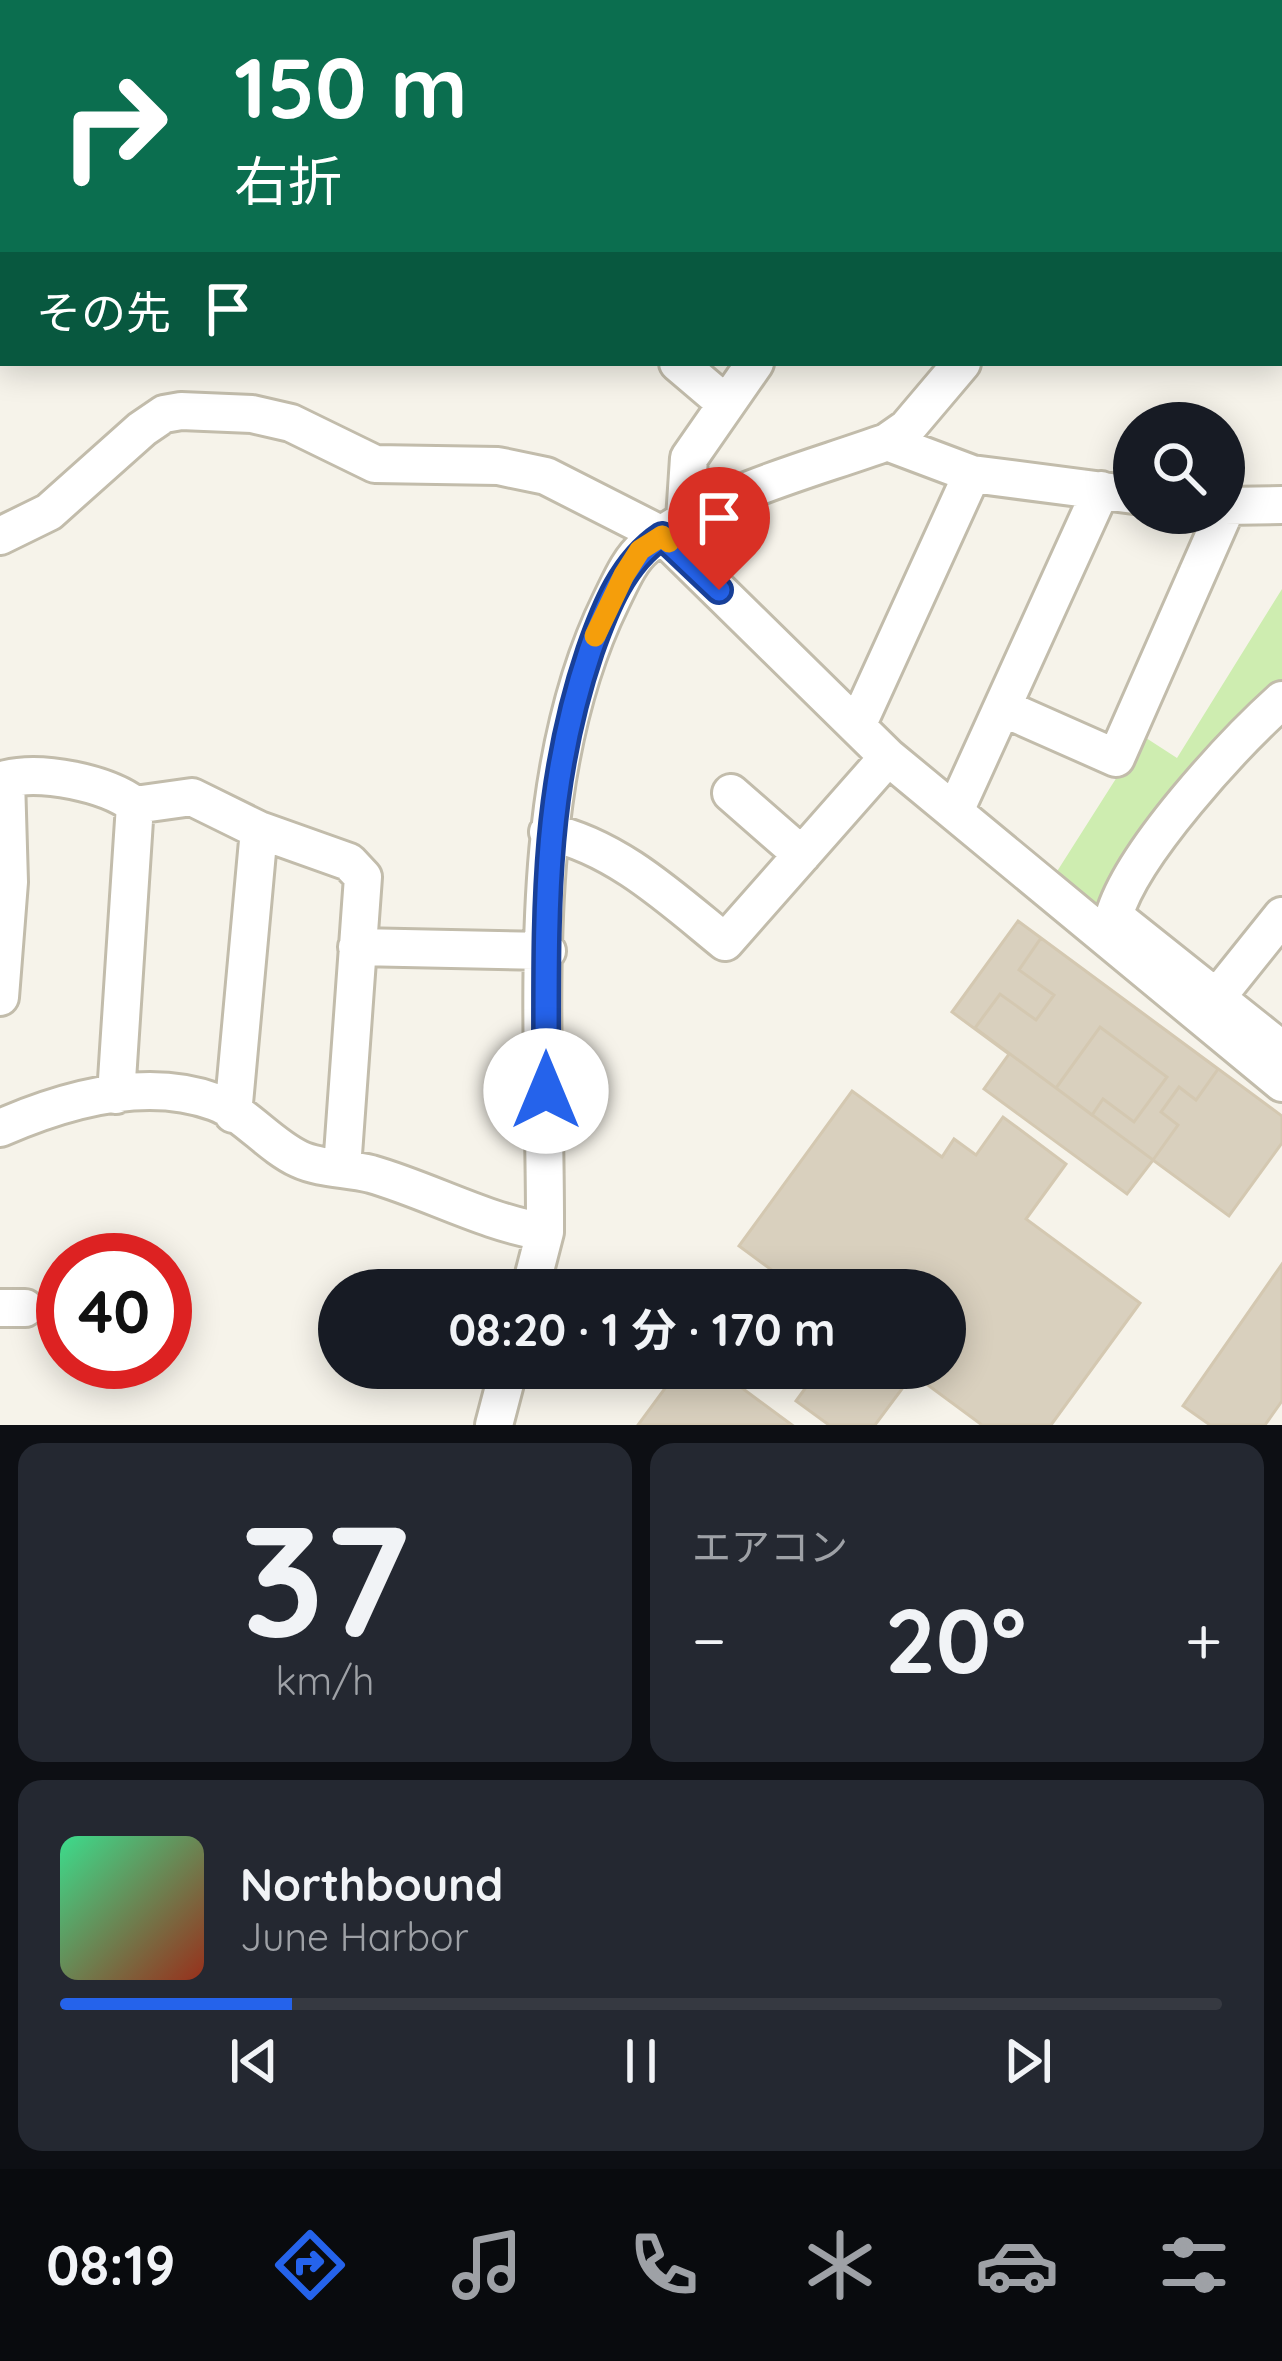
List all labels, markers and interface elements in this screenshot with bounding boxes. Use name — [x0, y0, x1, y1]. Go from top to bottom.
text: 150 m — [234, 34, 468, 139]
icon: right — [36, 48, 192, 204]
text: 右折 — [234, 147, 342, 215]
icon: arrive — [195, 276, 261, 342]
text: その先 — [36, 284, 171, 340]
map controls — [1113, 402, 1245, 534]
button: search — [1113, 402, 1245, 534]
pin — [668, 467, 770, 590]
icon: arrive — [686, 485, 752, 551]
position arrow — [483, 1028, 609, 1154]
speed limit sign: 40 — [36, 1233, 192, 1389]
text: 08:20 · 1 分 · 170 m — [448, 1301, 836, 1357]
text: 37 — [240, 1480, 410, 1675]
text: エアコン — [692, 1522, 848, 1571]
text: 20° — [885, 1583, 1026, 1696]
text: − — [692, 1598, 726, 1681]
text: + — [1185, 1598, 1222, 1681]
text: km/h — [276, 1656, 374, 1705]
text: Northbound — [240, 1856, 503, 1912]
text: June Harbor — [240, 1912, 469, 1961]
icon: previous — [221, 2028, 287, 2094]
icon: pause — [608, 2028, 674, 2094]
icon: next — [995, 2028, 1061, 2094]
icon: directions — [268, 2223, 352, 2307]
icon: music — [445, 2223, 529, 2307]
icon: phone — [622, 2223, 706, 2307]
icon: climate — [798, 2223, 882, 2307]
icon: car — [975, 2223, 1059, 2307]
icon: filters — [1152, 2223, 1236, 2307]
text: 08:19 — [46, 2231, 176, 2299]

